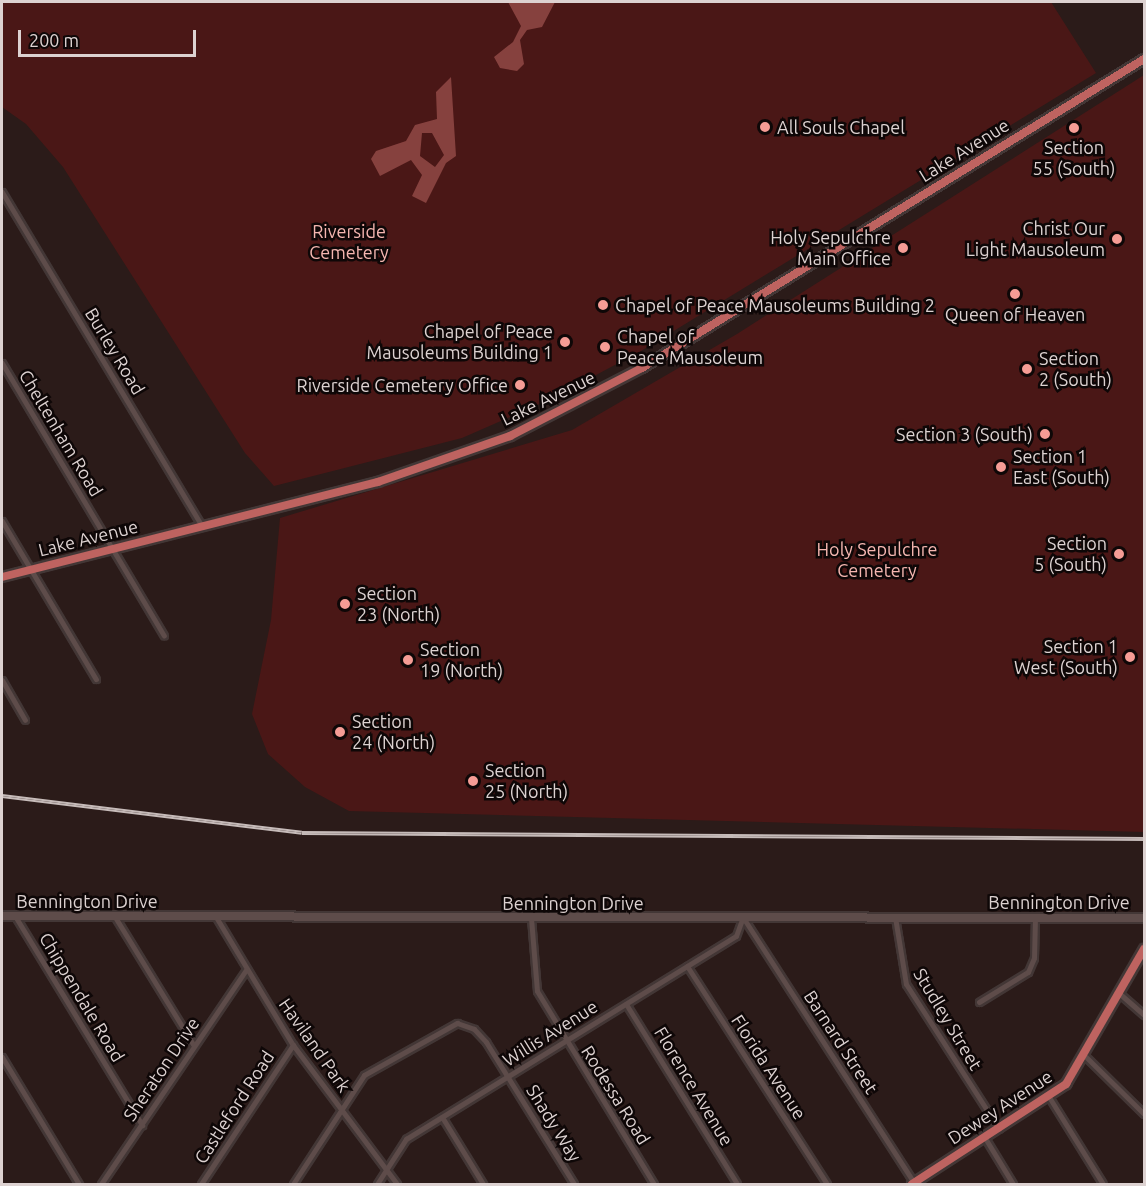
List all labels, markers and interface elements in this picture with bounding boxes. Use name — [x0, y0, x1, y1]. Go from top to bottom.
scale bar — [21, 18, 200, 56]
text: 200 m — [29, 30, 79, 50]
street label: Lake Avenue — [915, 114, 1013, 186]
place label: All Souls Chapel — [777, 116, 905, 138]
marker: All Souls Chapel — [758, 120, 772, 134]
marker: Section 55 (South) — [1067, 121, 1081, 135]
place label: Section 55 (South) — [1033, 137, 1115, 180]
place label: Christ Our Light Mausoleum — [966, 218, 1105, 260]
park label: Riverside Cemetery — [309, 221, 389, 264]
place label: Holy Sepulchre Main Office — [770, 227, 891, 270]
marker: Christ Our Light Mausoleum — [1110, 232, 1124, 246]
marker: Holy Sepulchre Main Office — [896, 241, 910, 255]
marker: Queen of Heaven — [1008, 287, 1022, 301]
place label: Chapel of Peace Mausoleums Building 2 — [615, 294, 935, 316]
marker: Chapel of Peace Mausoleums Building 2 — [596, 298, 610, 312]
place label: Queen of Heaven — [945, 303, 1085, 325]
street label: Burley Road — [81, 304, 149, 398]
place label: Chapel of Peace Mausoleums Building 1 — [366, 321, 553, 364]
place label: Chapel of Peace Mausoleum — [617, 326, 763, 368]
marker: Chapel of Peace Mausoleums Building 1 — [558, 335, 572, 349]
marker: Chapel of Peace Mausoleum — [598, 340, 612, 354]
place label: Section 2 (South) — [1039, 348, 1112, 391]
marker: Section 2 (South) — [1020, 362, 1034, 376]
street label: Cheltenham Road — [15, 366, 107, 500]
street label: Lake Avenue — [497, 366, 599, 430]
place label: Riverside Cemetery Office — [296, 374, 508, 396]
marker: Riverside Cemetery Office — [513, 378, 527, 392]
place label: Section 3 (South) — [896, 423, 1033, 445]
marker: Section 3 (South) — [1038, 427, 1052, 441]
place label: Section 1 East (South) — [1013, 446, 1110, 488]
marker: Section 1 East (South) — [994, 460, 1008, 474]
street label: Lake Avenue — [36, 515, 140, 561]
place label: Section 5 (South) — [1034, 533, 1107, 576]
park label: Holy Sepulchre Cemetery — [817, 539, 937, 582]
marker: Section 5 (South) — [1112, 547, 1126, 561]
place label: Section 23 (North) — [357, 583, 440, 626]
marker: Section 23 (North) — [338, 597, 352, 611]
place label: Section 1 West (South) — [1014, 636, 1118, 678]
place label: Section 19 (North) — [420, 639, 503, 682]
marker: Section 1 West (South) — [1123, 650, 1137, 664]
marker: Section 19 (North) — [401, 653, 415, 667]
place label: Section 24 (North) — [352, 711, 435, 754]
marker: Section 24 (North) — [333, 725, 347, 739]
place label: Section 25 (North) — [485, 760, 568, 802]
marker: Section 25 (North) — [466, 774, 480, 788]
street label: Bennington Drive — [16, 890, 158, 912]
street label: Bennington Drive — [988, 891, 1130, 913]
street label: Bennington Drive — [502, 892, 644, 914]
street label: Chippendale Road — [35, 928, 129, 1066]
street label: Studley Street — [909, 964, 987, 1074]
street label: Barnard Street — [800, 986, 882, 1098]
street label: Haviland Park — [275, 994, 355, 1096]
street label: Willis Avenue — [499, 995, 601, 1071]
street label: Florida Avenue — [727, 1011, 811, 1123]
street label: Sheraton Drive — [118, 1013, 204, 1125]
street label: Florence Avenue — [650, 1023, 738, 1149]
street label: Rodessa Road — [577, 1042, 655, 1148]
street label: Castleford Road — [189, 1047, 279, 1167]
street label: Dewey Avenue — [944, 1065, 1056, 1149]
street label: Shady Way — [522, 1081, 586, 1165]

